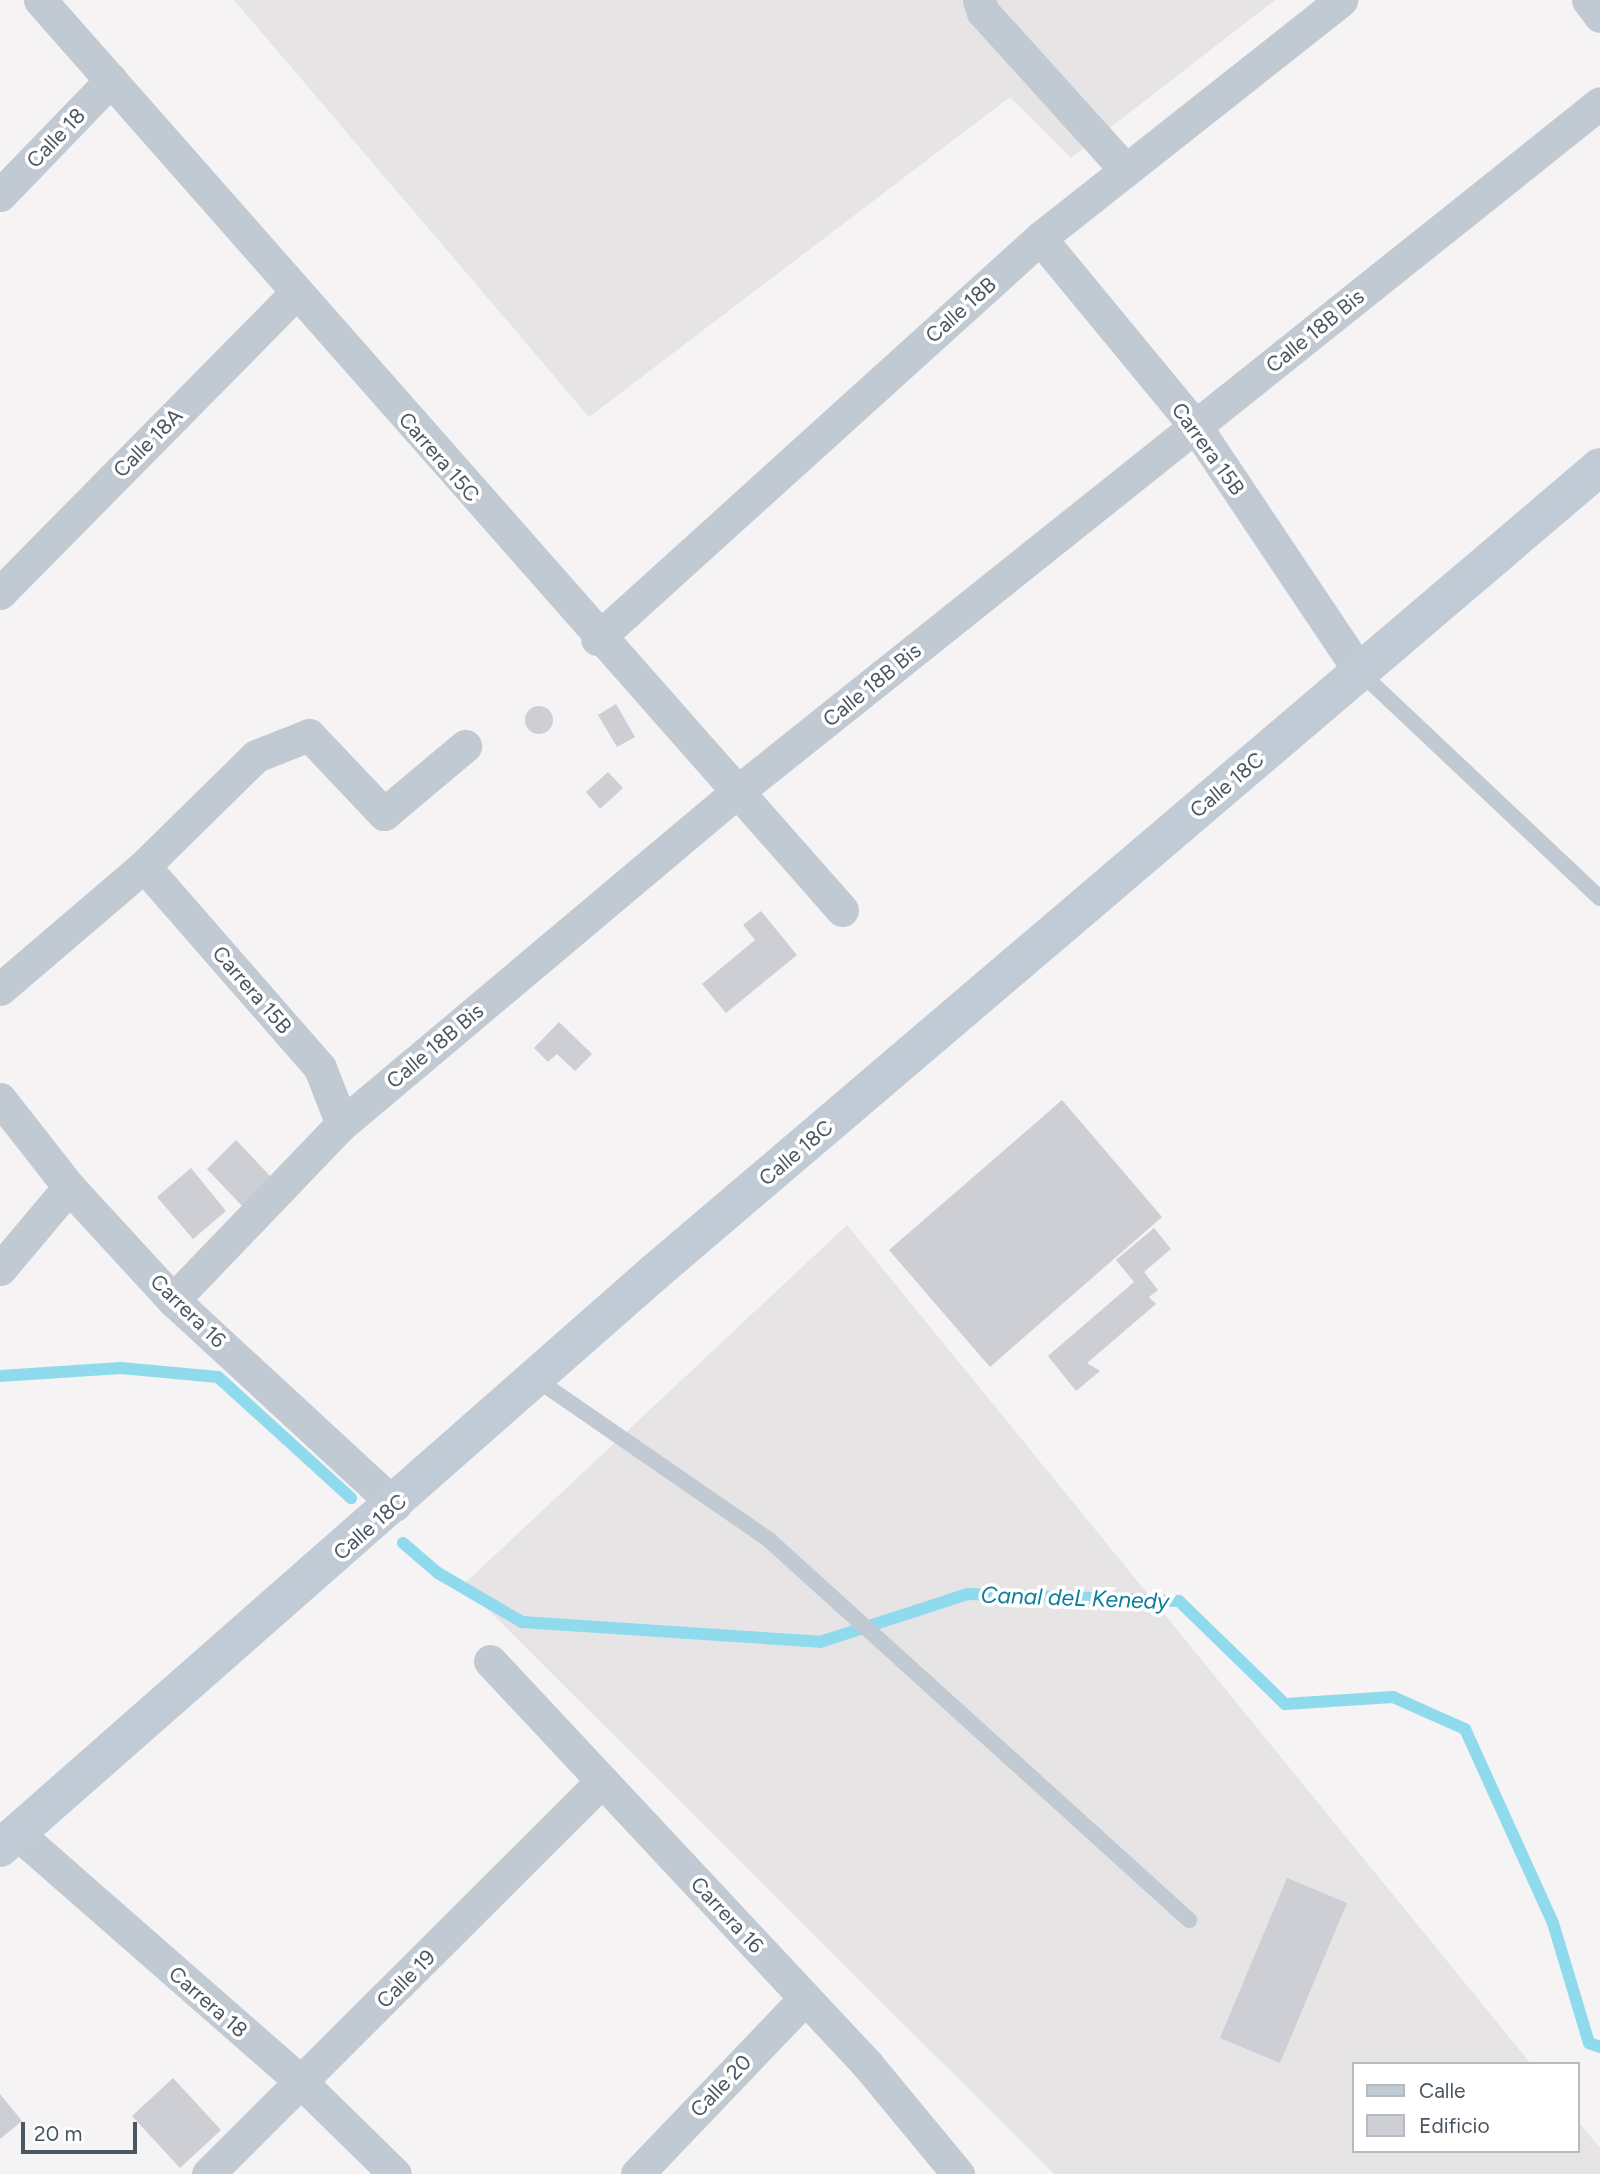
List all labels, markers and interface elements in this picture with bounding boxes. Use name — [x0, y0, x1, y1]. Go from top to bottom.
street label: Calle 18 — [21, 103, 91, 173]
street label: Calle 18B — [921, 272, 1001, 348]
street label: Calle 18B Bis — [1261, 284, 1369, 378]
street label: Carrera 15B — [1166, 398, 1250, 500]
street label: Calle 18A — [108, 403, 188, 483]
street label: Carrera 15C — [393, 407, 485, 507]
street label: Calle 18B Bis — [818, 638, 926, 732]
street label: Calle 18C — [1185, 747, 1269, 823]
street label: Carrera 15B — [207, 941, 297, 1039]
street label: Calle 18B Bis — [381, 998, 489, 1094]
street label: Calle 18C — [754, 1115, 838, 1191]
street label: Carrera 16 — [145, 1269, 231, 1353]
street label: Calle 18C — [328, 1488, 412, 1566]
water label: Canal deL Kenedy — [980, 1581, 1170, 1615]
street label: Carrera 16 — [685, 1872, 769, 1958]
street label: Calle 19 — [372, 1945, 440, 2013]
street label: Carrera 18 — [163, 1961, 253, 2043]
street label: Calle 20 — [685, 2050, 757, 2122]
legend — [1352, 2062, 1579, 2153]
text: Calle — [1419, 2078, 1466, 2103]
scale bar — [24, 2108, 140, 2152]
text: Edificio — [1419, 2113, 1490, 2138]
text: 20 m — [34, 2121, 82, 2146]

